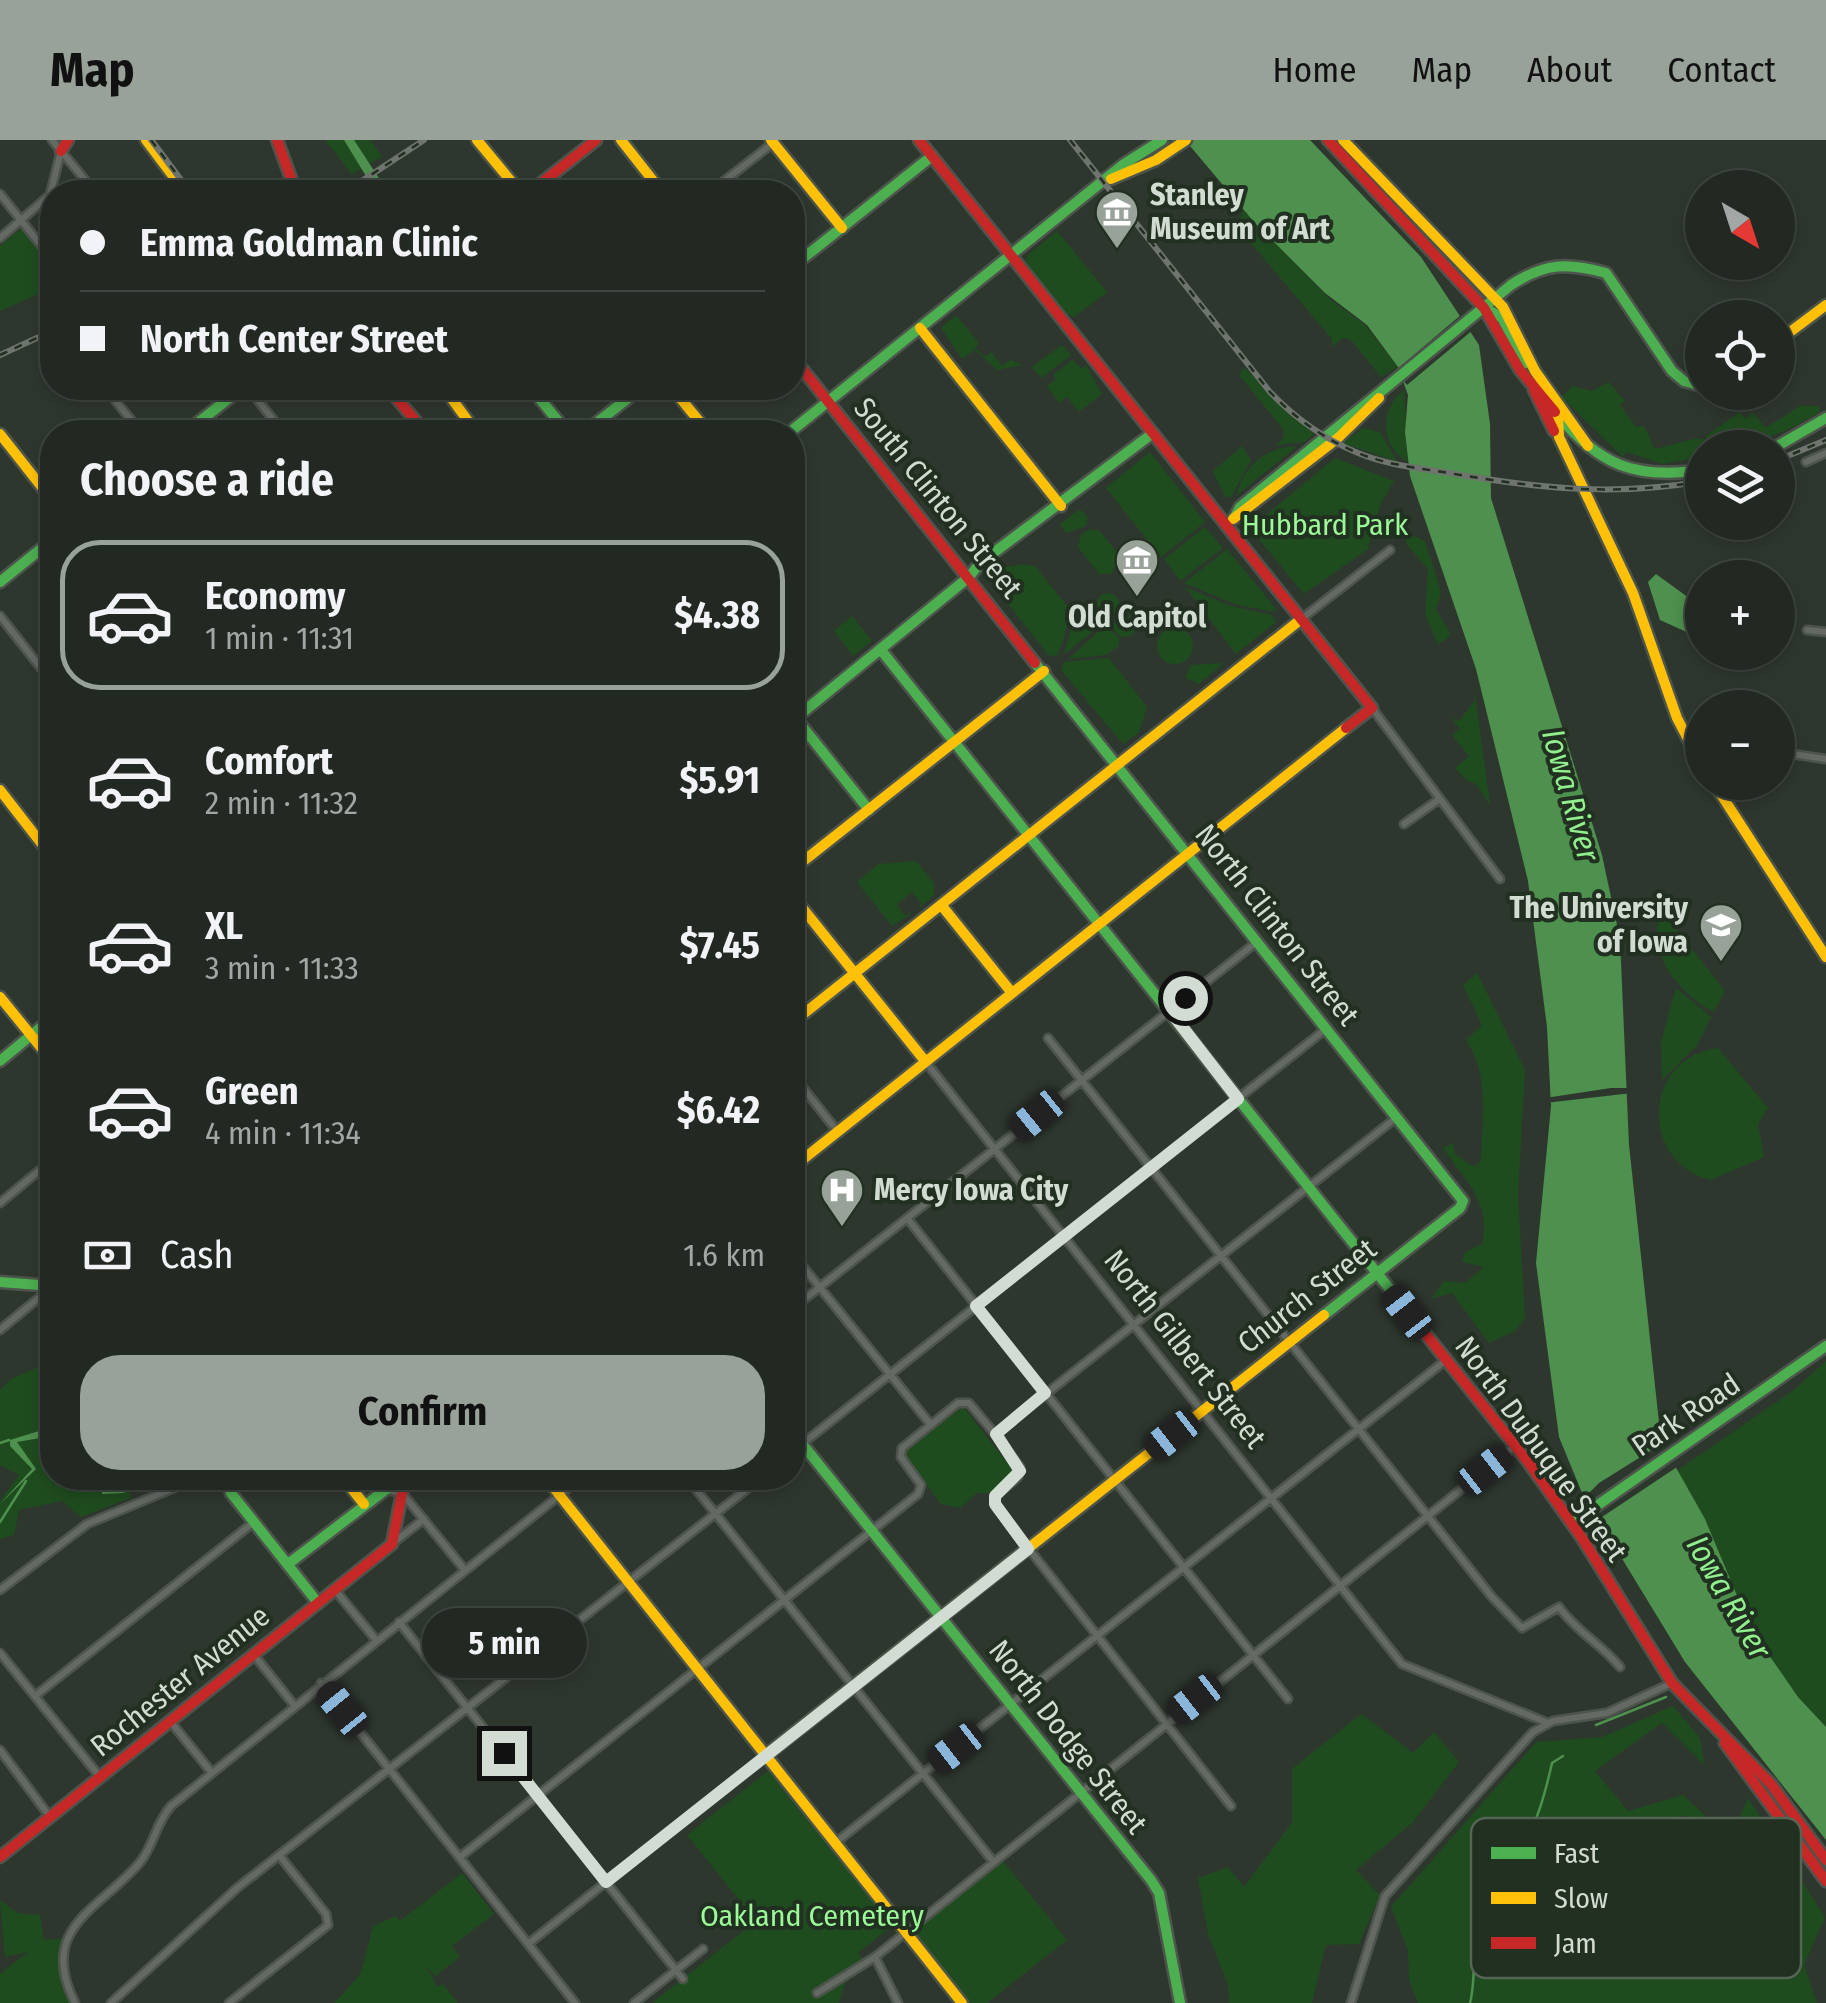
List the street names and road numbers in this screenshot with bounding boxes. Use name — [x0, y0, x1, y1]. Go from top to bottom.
street label: South Clinton Street — [846, 391, 1030, 605]
street label: North Clinton Street — [1187, 817, 1367, 1033]
street label: Church Street — [1231, 1231, 1383, 1361]
street label: North Gilbert Street — [1096, 1243, 1274, 1455]
street label: North Dubuque Street — [1447, 1329, 1635, 1569]
street label: Park Road — [1625, 1366, 1747, 1464]
street label: Rochester Avenue — [83, 1598, 277, 1764]
street label: North Dodge Street — [981, 1633, 1155, 1841]

